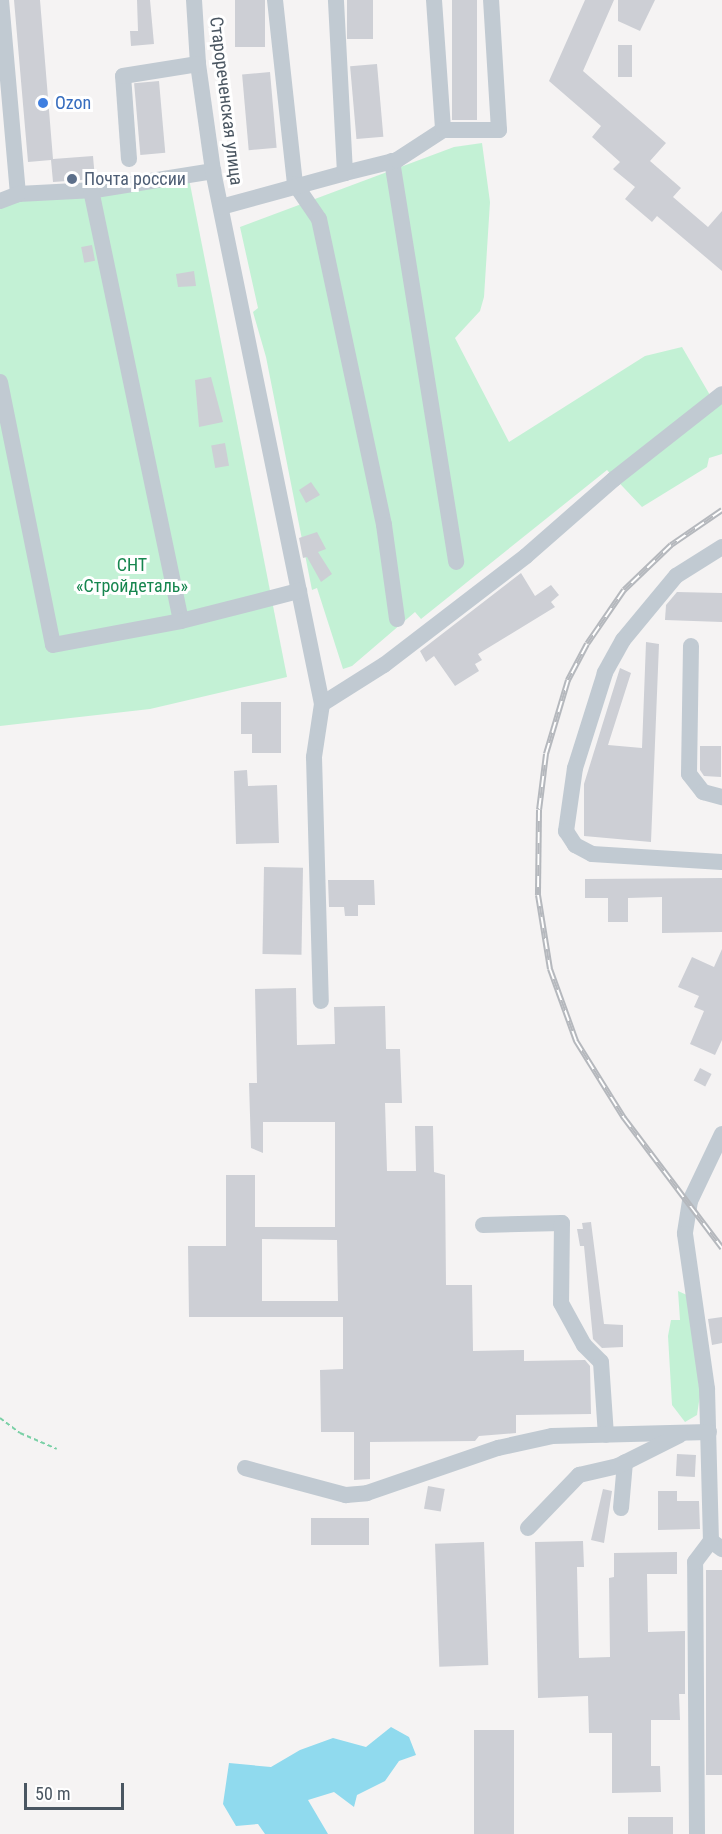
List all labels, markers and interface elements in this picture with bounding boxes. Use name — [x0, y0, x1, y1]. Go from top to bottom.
street label: Старореченская улица — [205, 15, 247, 187]
place label: Ozon — [55, 92, 91, 114]
marker: Ozon — [36, 96, 50, 110]
place label: Почта россии — [84, 168, 186, 190]
marker: Почта россии — [65, 172, 79, 186]
park label: СНТ «Стройдеталь» — [76, 555, 188, 598]
scale bar — [27, 1771, 128, 1809]
text: 50 m — [35, 1783, 70, 1804]

